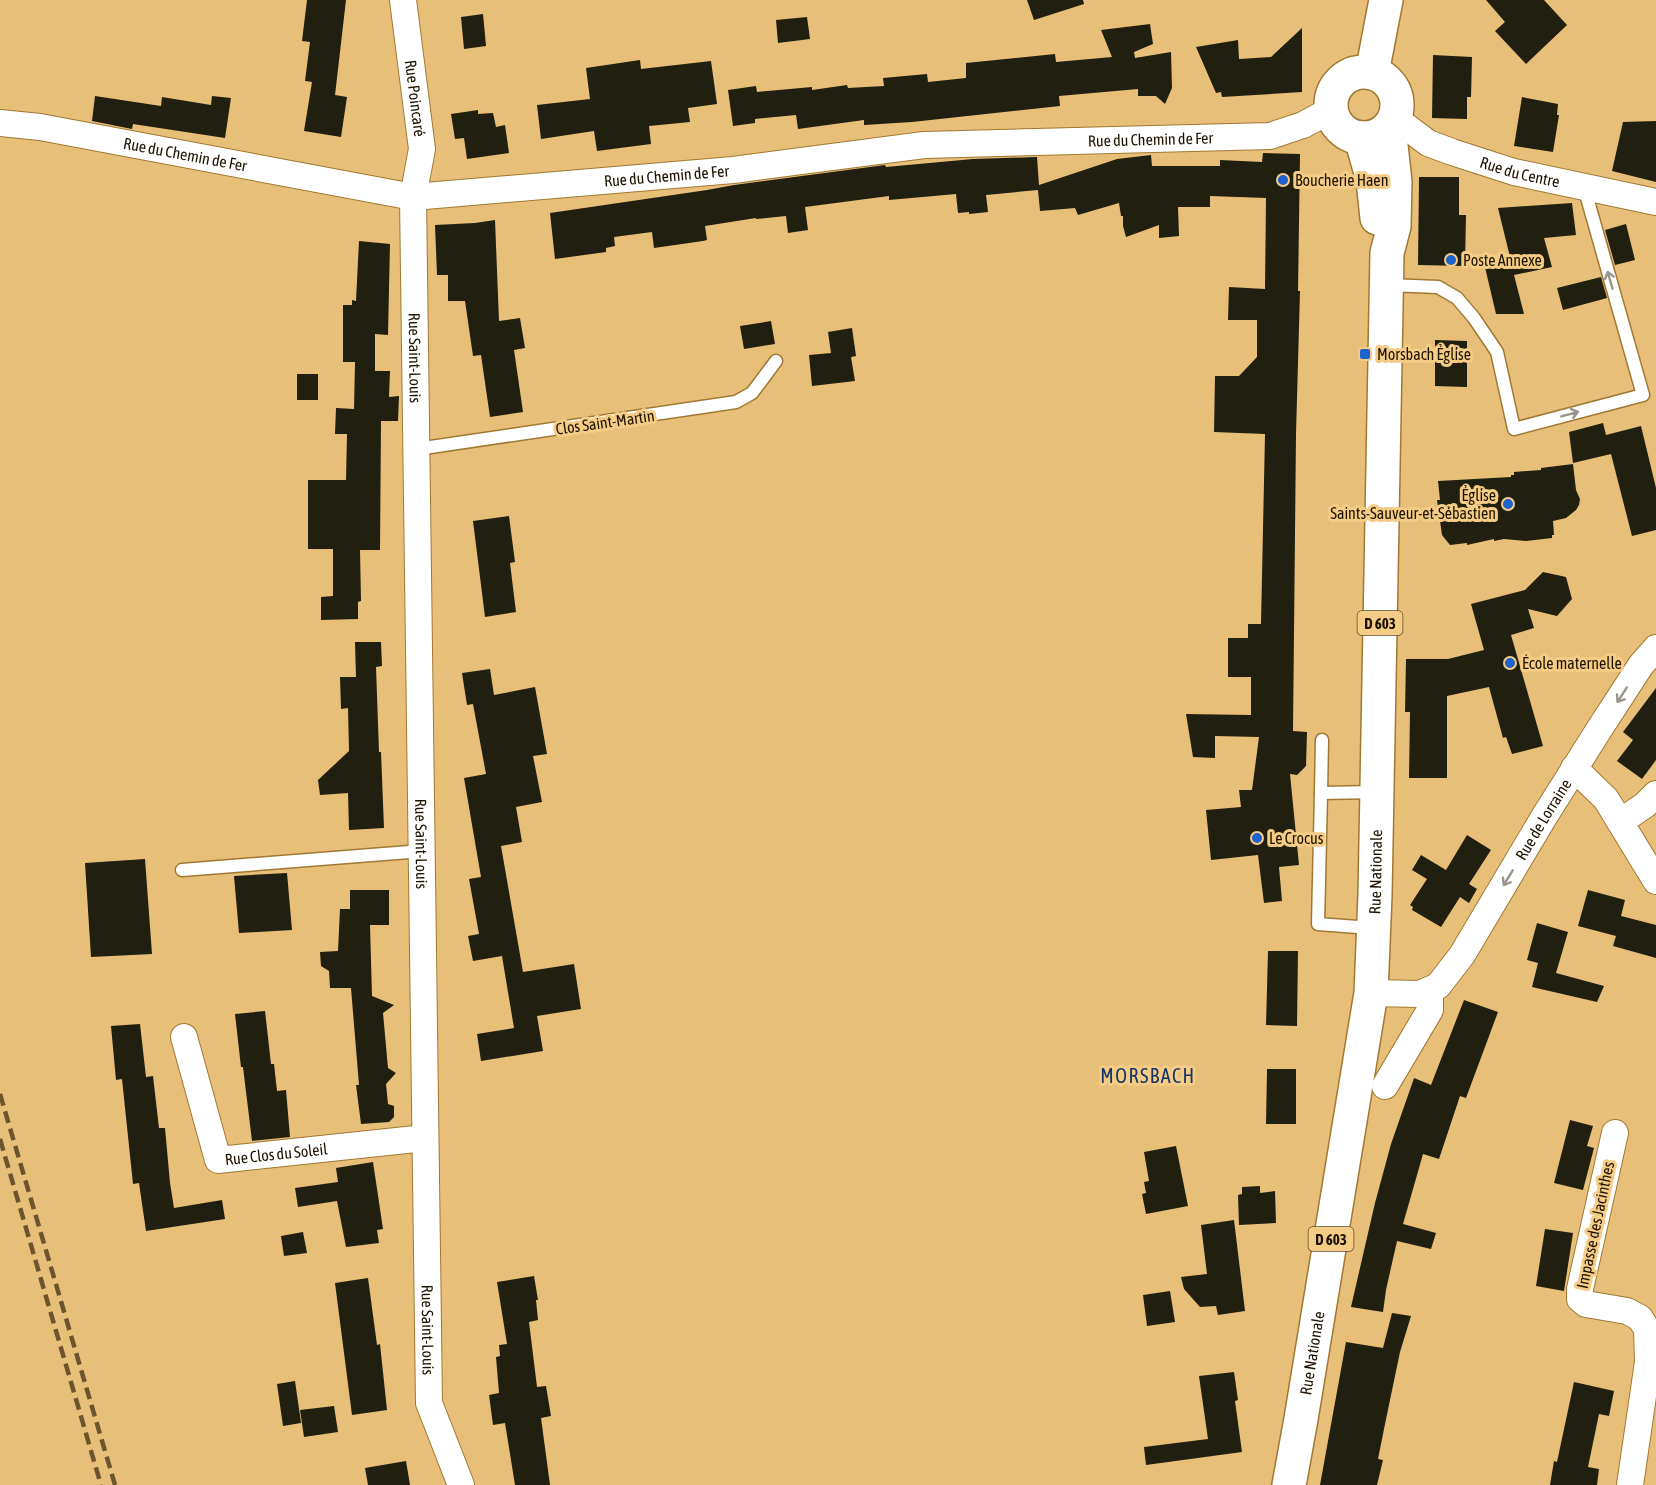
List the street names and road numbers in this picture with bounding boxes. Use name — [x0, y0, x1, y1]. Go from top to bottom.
street label: Rue Poincaré — [402, 59, 429, 138]
street label: Rue du Chemin de Fer — [1088, 128, 1214, 150]
street label: Rue du Chemin de Fer — [122, 134, 249, 175]
street label: Rue du Centre — [1478, 153, 1561, 190]
street label: Rue du Chemin de Fer — [603, 161, 730, 190]
street label: Rue Saint-Louis — [406, 313, 425, 404]
street label: Clos Saint-Martin — [554, 406, 656, 438]
road number: D 603 — [1358, 611, 1402, 635]
street label: Rue de Lorraine — [1512, 776, 1575, 863]
street label: Rue Saint-Louis — [412, 799, 431, 890]
street label: Rue Nationale — [1365, 829, 1385, 914]
street label: Rue Clos du Soleil — [224, 1139, 329, 1168]
street label: Impasse des Jacinthes — [1573, 1160, 1618, 1290]
road number: D 603 — [1308, 1227, 1354, 1251]
street label: Rue Saint-Louis — [418, 1285, 438, 1375]
street label: Rue Nationale — [1296, 1310, 1328, 1396]

